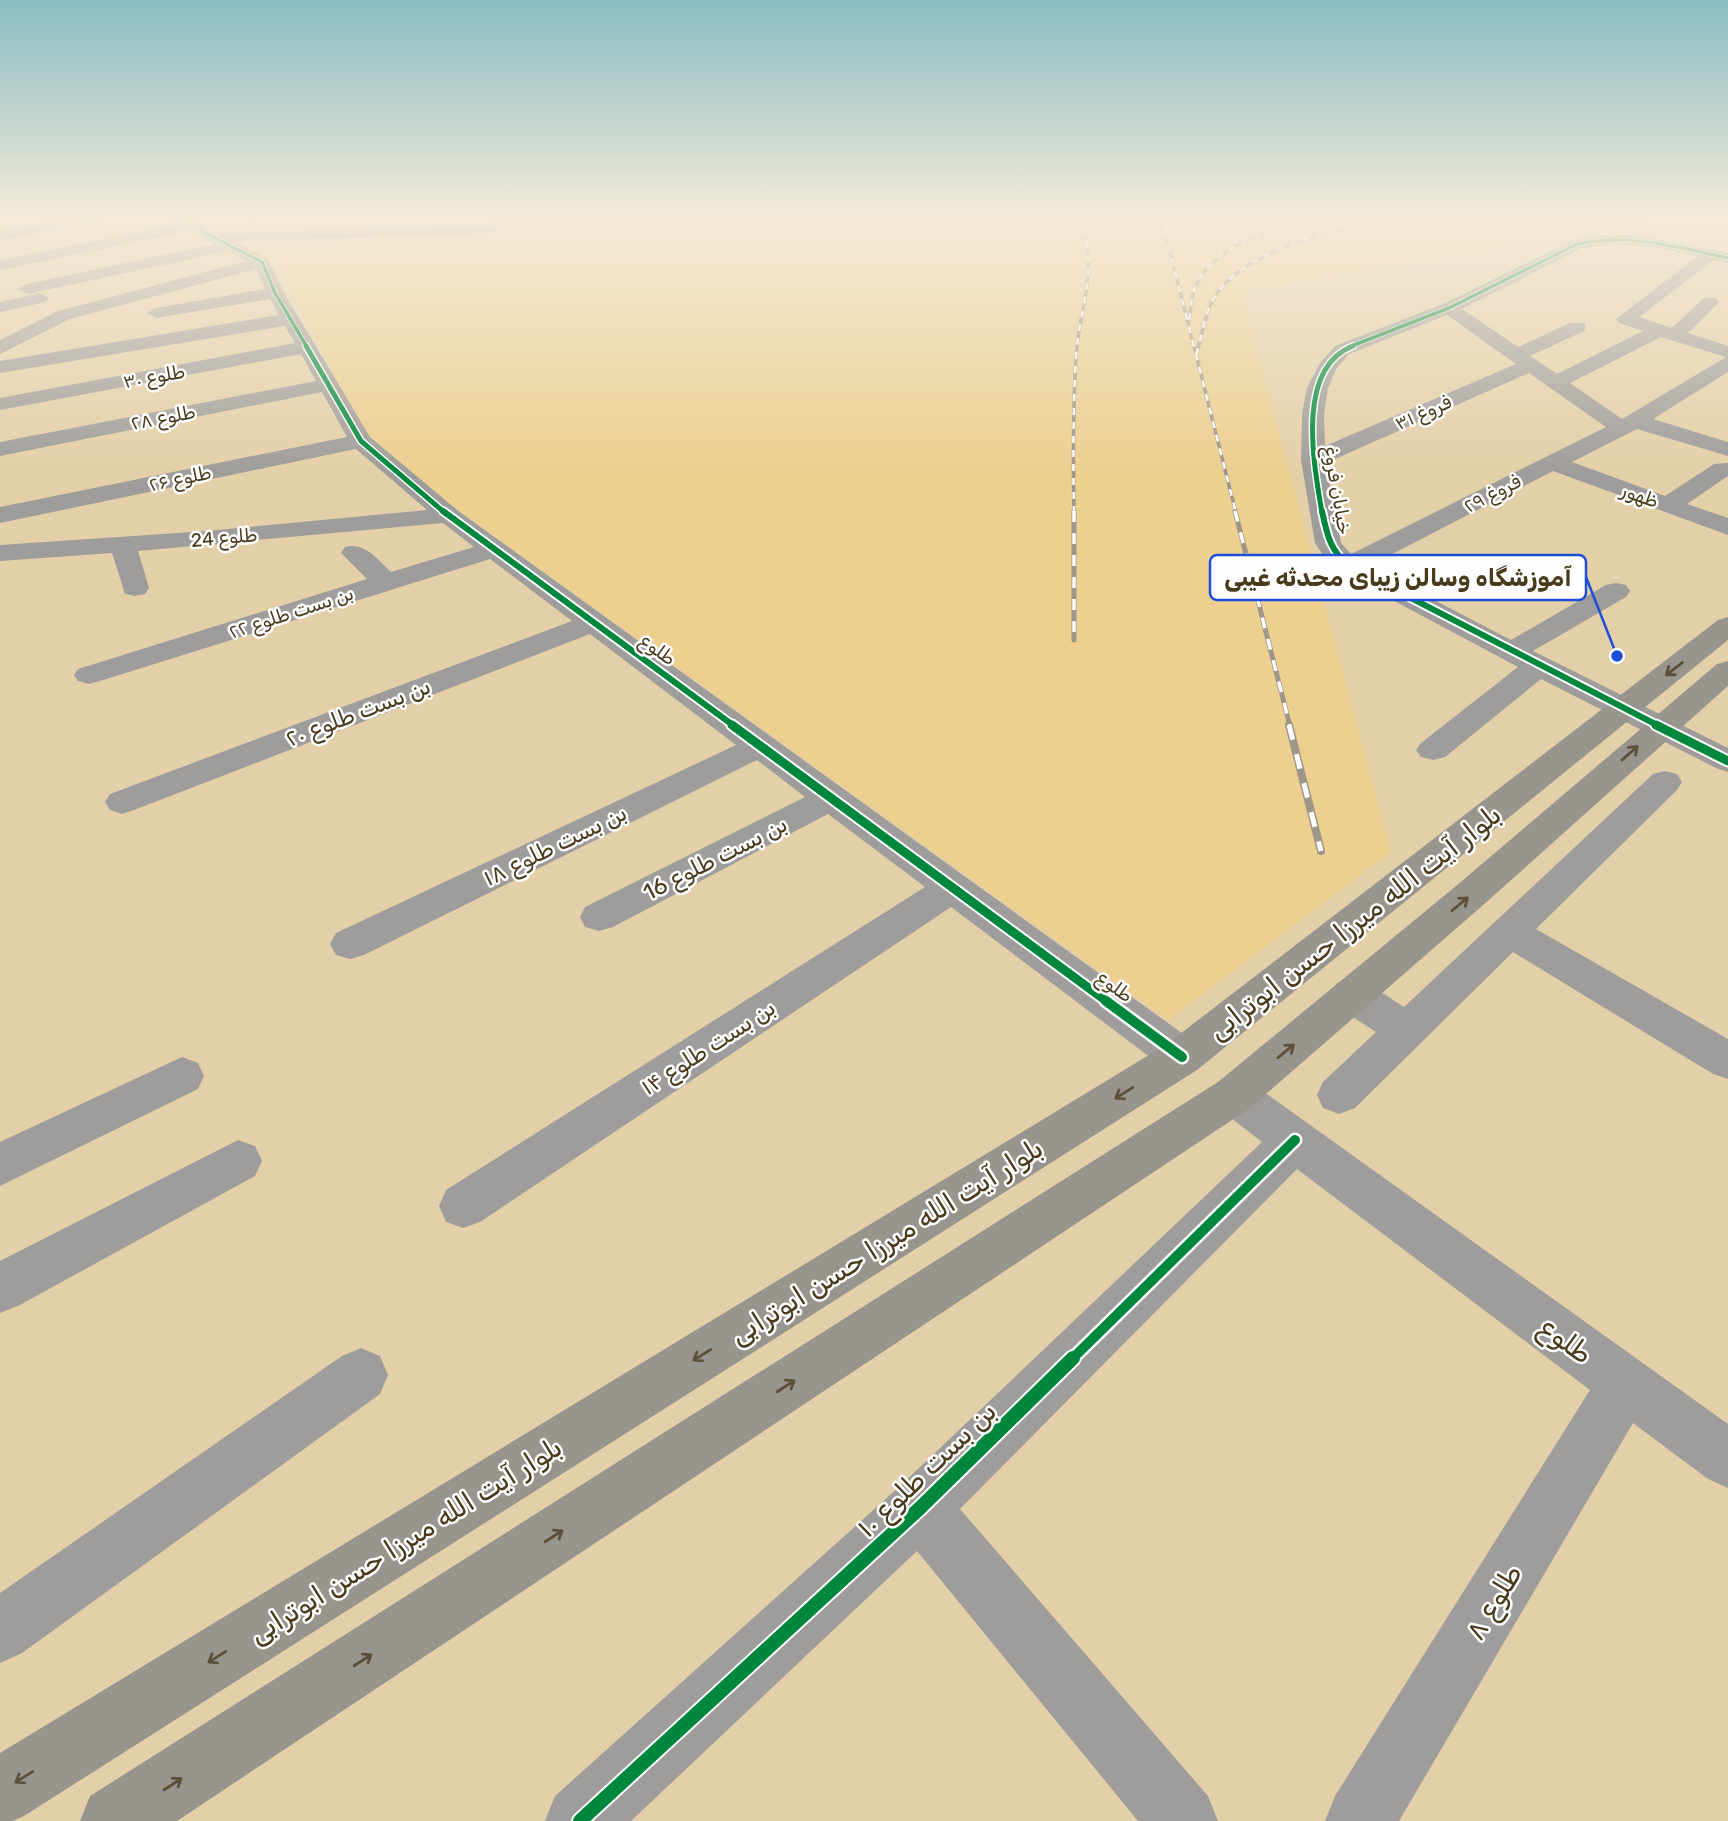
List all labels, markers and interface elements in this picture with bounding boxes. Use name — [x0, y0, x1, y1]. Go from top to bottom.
street label: طلوع ۳۰ — [121, 360, 187, 395]
street label: فروغ ۳۱ — [1392, 390, 1456, 437]
street label: طلوع ۲۸ — [129, 400, 198, 437]
street label: خیابان فروغ — [1316, 444, 1357, 537]
street label: طلوع ۲۶ — [147, 461, 214, 498]
street label: فروغ ۲۹ — [1460, 469, 1526, 519]
street label: ظهور — [1617, 478, 1662, 513]
street label: طلوع 24 — [190, 523, 258, 554]
callout: آموزشگاه وسالن زیبای محدثه غیبی — [1210, 555, 1586, 600]
text: آموزشگاه وسالن زیبای محدثه غیبی — [1224, 564, 1572, 592]
street label: بن بست طلوع ۲۲ — [226, 582, 357, 645]
street label: طلوع — [634, 629, 680, 672]
one-way arrow — [1666, 661, 1684, 676]
street label: بن بست طلوع ۲۰ — [282, 672, 435, 754]
one-way arrow — [1621, 745, 1639, 761]
street label: بن بست طلوع ۱۸ — [479, 798, 632, 894]
street label: بلوار آیت الله میرزا حسن ابوترابی — [1201, 798, 1507, 1047]
street label: بن بست طلوع 16 — [638, 810, 793, 908]
one-way arrow — [1450, 896, 1468, 912]
street label: طلوع — [1091, 966, 1137, 1009]
street label: بن بست طلوع ۱۴ — [636, 993, 781, 1102]
one-way arrow — [1277, 1043, 1295, 1059]
one-way arrow — [1114, 1086, 1134, 1100]
street label: بلوار آیت الله میرزا حسن ابوترابی — [724, 1131, 1049, 1352]
street label: طلوع — [1531, 1310, 1599, 1373]
one-way arrow — [692, 1349, 712, 1363]
one-way arrow — [776, 1378, 796, 1392]
street label: بن بست طلوع ۱۰ — [850, 1395, 1005, 1546]
street label: بلوار آیت الله میرزا حسن ابوترابی — [243, 1430, 568, 1651]
one-way arrow — [544, 1529, 564, 1543]
street label: طلوع ۸ — [1458, 1558, 1531, 1648]
one-way arrow — [208, 1650, 228, 1664]
one-way arrow — [353, 1653, 373, 1667]
one-way arrow — [15, 1770, 35, 1784]
one-way arrow — [162, 1777, 182, 1791]

